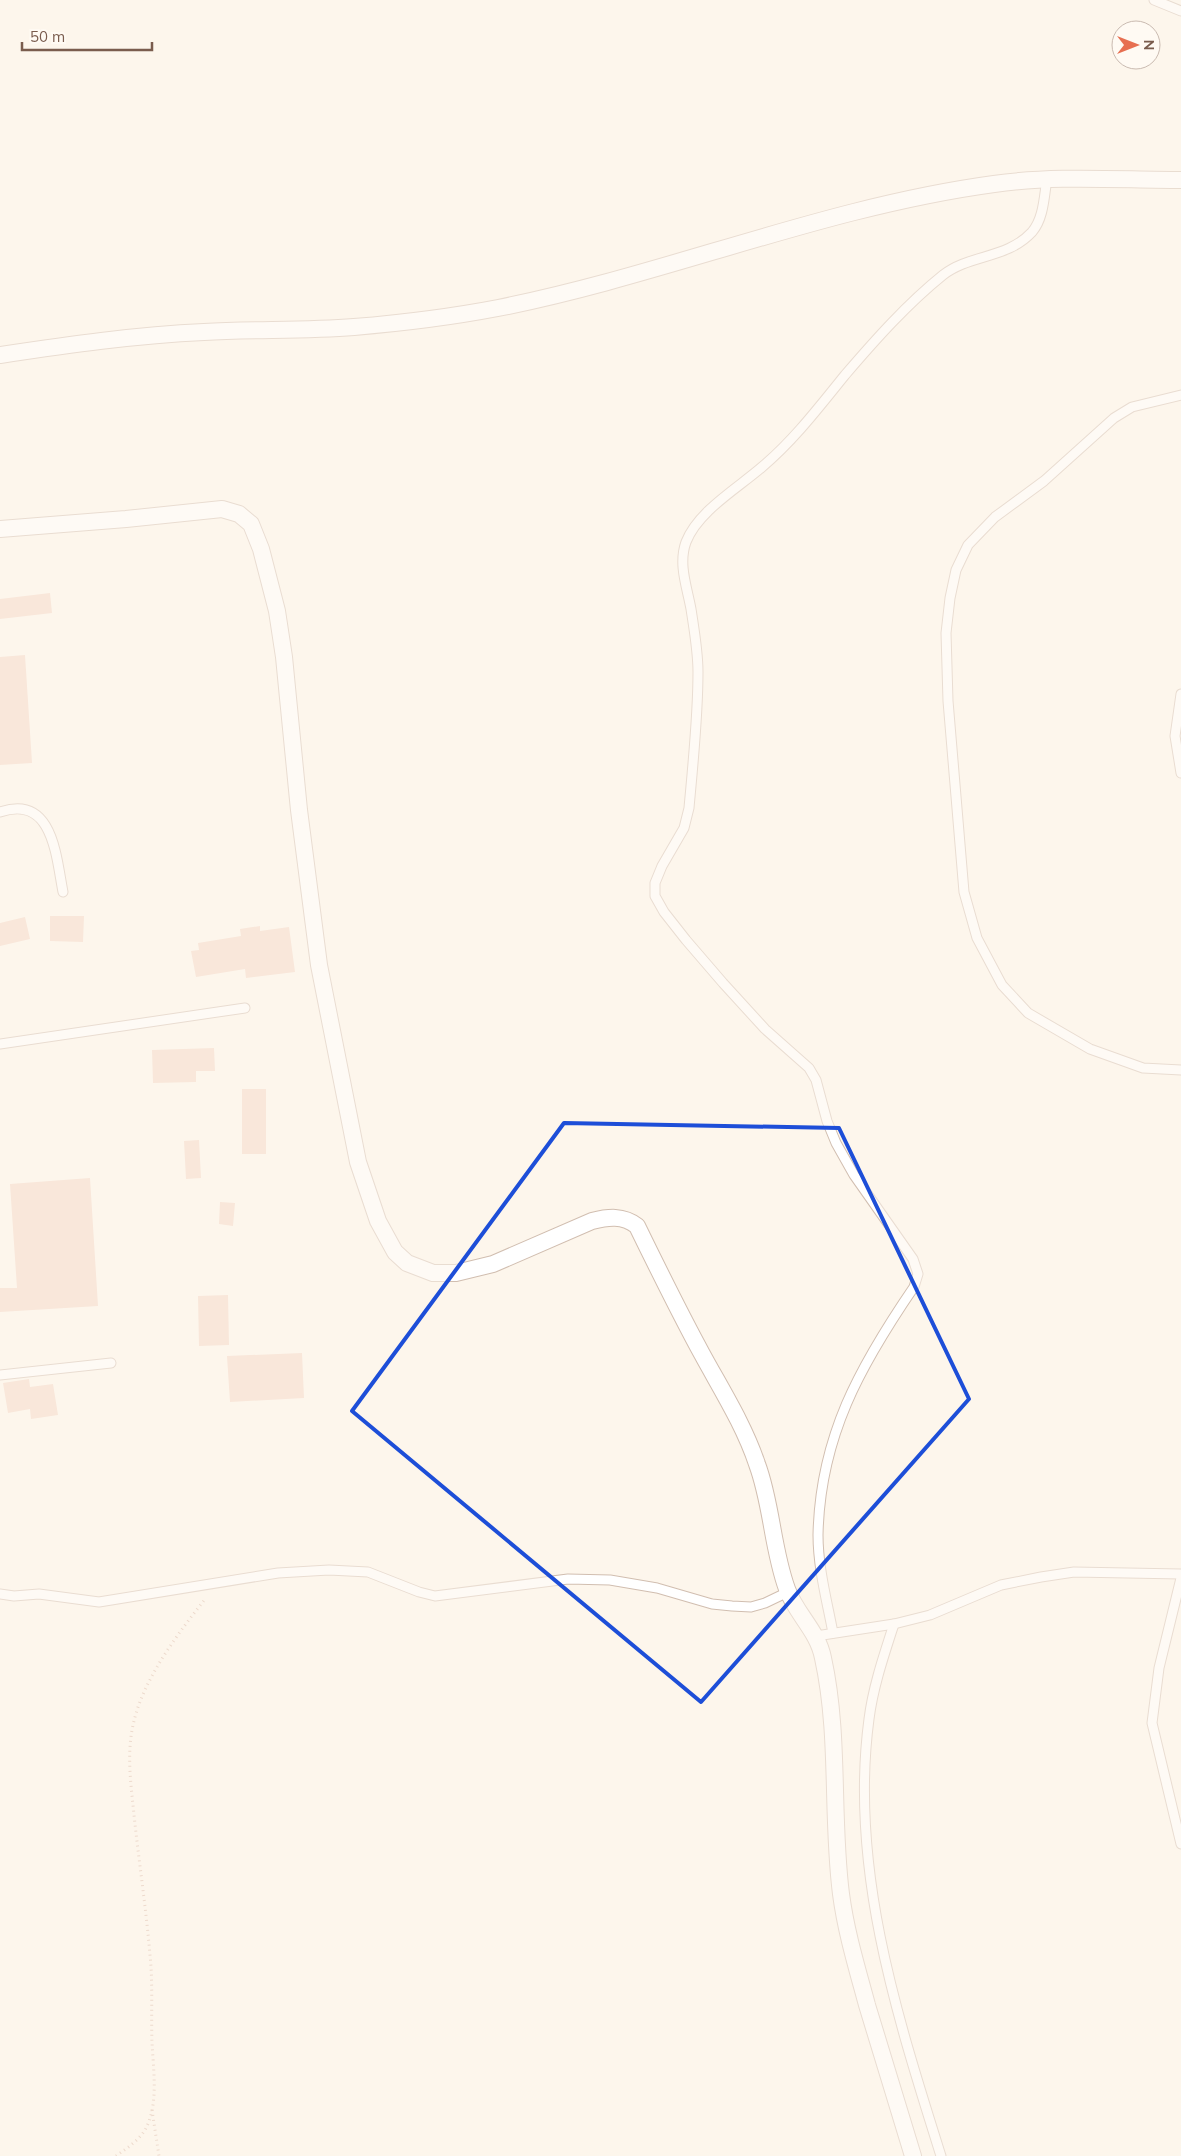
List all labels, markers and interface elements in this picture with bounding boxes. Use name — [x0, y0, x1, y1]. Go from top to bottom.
scale bar — [22, 20, 152, 52]
north arrow — [1111, 20, 1161, 70]
text: 50 m — [30, 27, 65, 46]
text: N — [1140, 40, 1158, 50]

